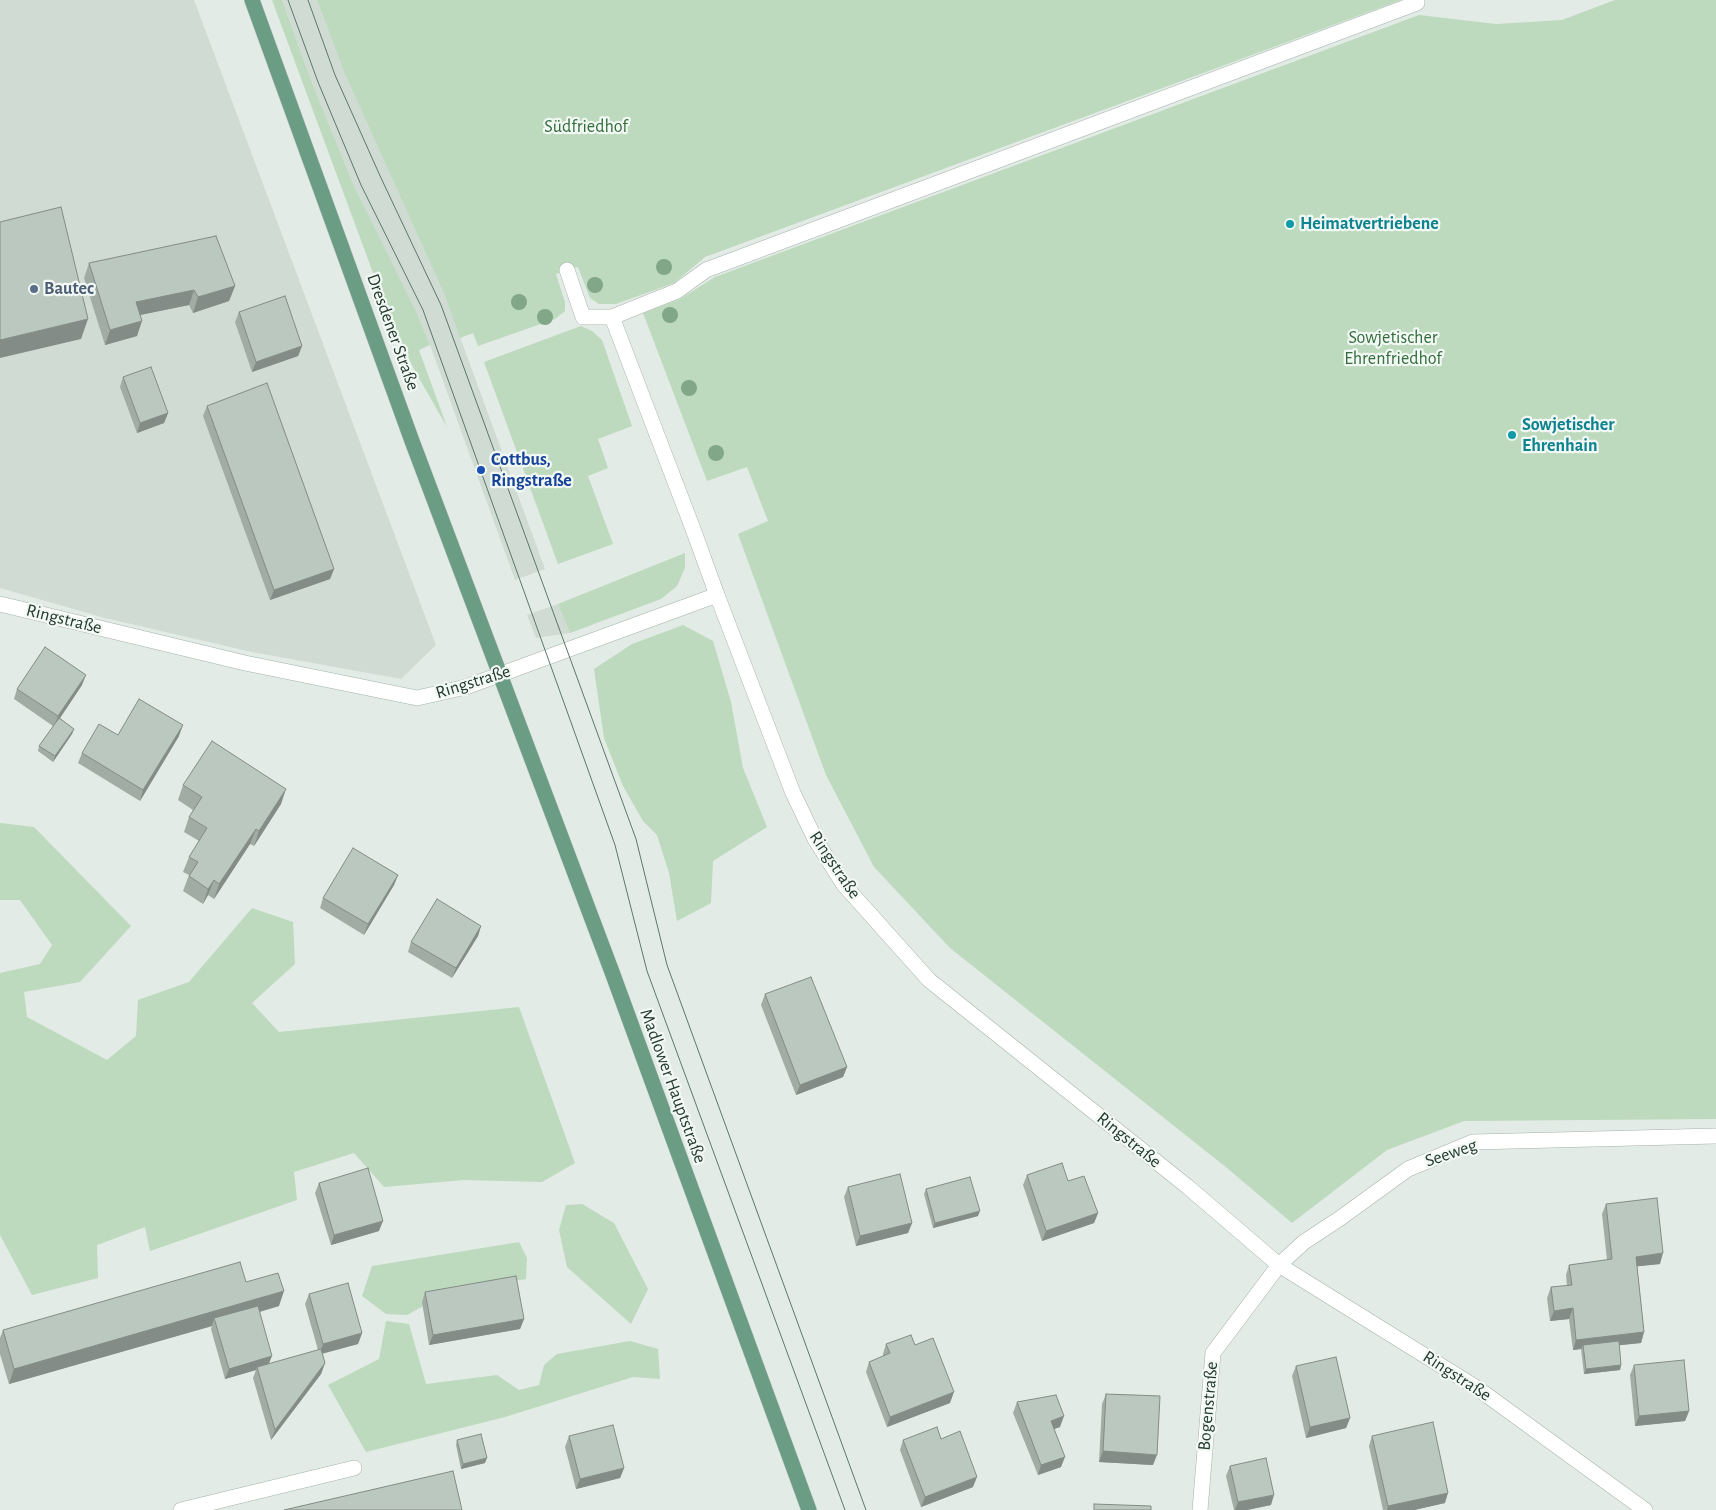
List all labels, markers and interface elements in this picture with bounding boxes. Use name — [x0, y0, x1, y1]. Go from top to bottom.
park label: Südfriedhof — [544, 116, 628, 138]
place label: Heimatvertriebene — [1300, 213, 1439, 235]
marker: Heimatvertriebene — [1284, 218, 1296, 230]
street label: Dresdener Straße — [362, 271, 424, 393]
place label: Bautec — [44, 278, 94, 300]
marker: Bautec — [28, 283, 40, 295]
park label: Sowjetischer Ehrenfriedhof — [1344, 327, 1442, 369]
place label: Sowjetischer Ehrenhain — [1522, 414, 1614, 456]
marker: Sowjetischer Ehrenhain — [1506, 429, 1518, 441]
place label: Cottbus, Ringstraße — [491, 449, 572, 492]
marker: Cottbus, Ringstraße — [475, 464, 487, 476]
street label: Ringstraße — [24, 599, 104, 639]
street label: Ringstraße — [433, 660, 513, 704]
street label: Ringstraße — [805, 827, 865, 903]
street label: Madlower Hauptstraße — [635, 1006, 711, 1166]
street label: Ringstraße — [1092, 1107, 1166, 1173]
street label: Seeweg — [1422, 1134, 1480, 1172]
street label: Ringstraße — [1419, 1346, 1495, 1406]
street label: Bogenstraße — [1193, 1361, 1223, 1451]

